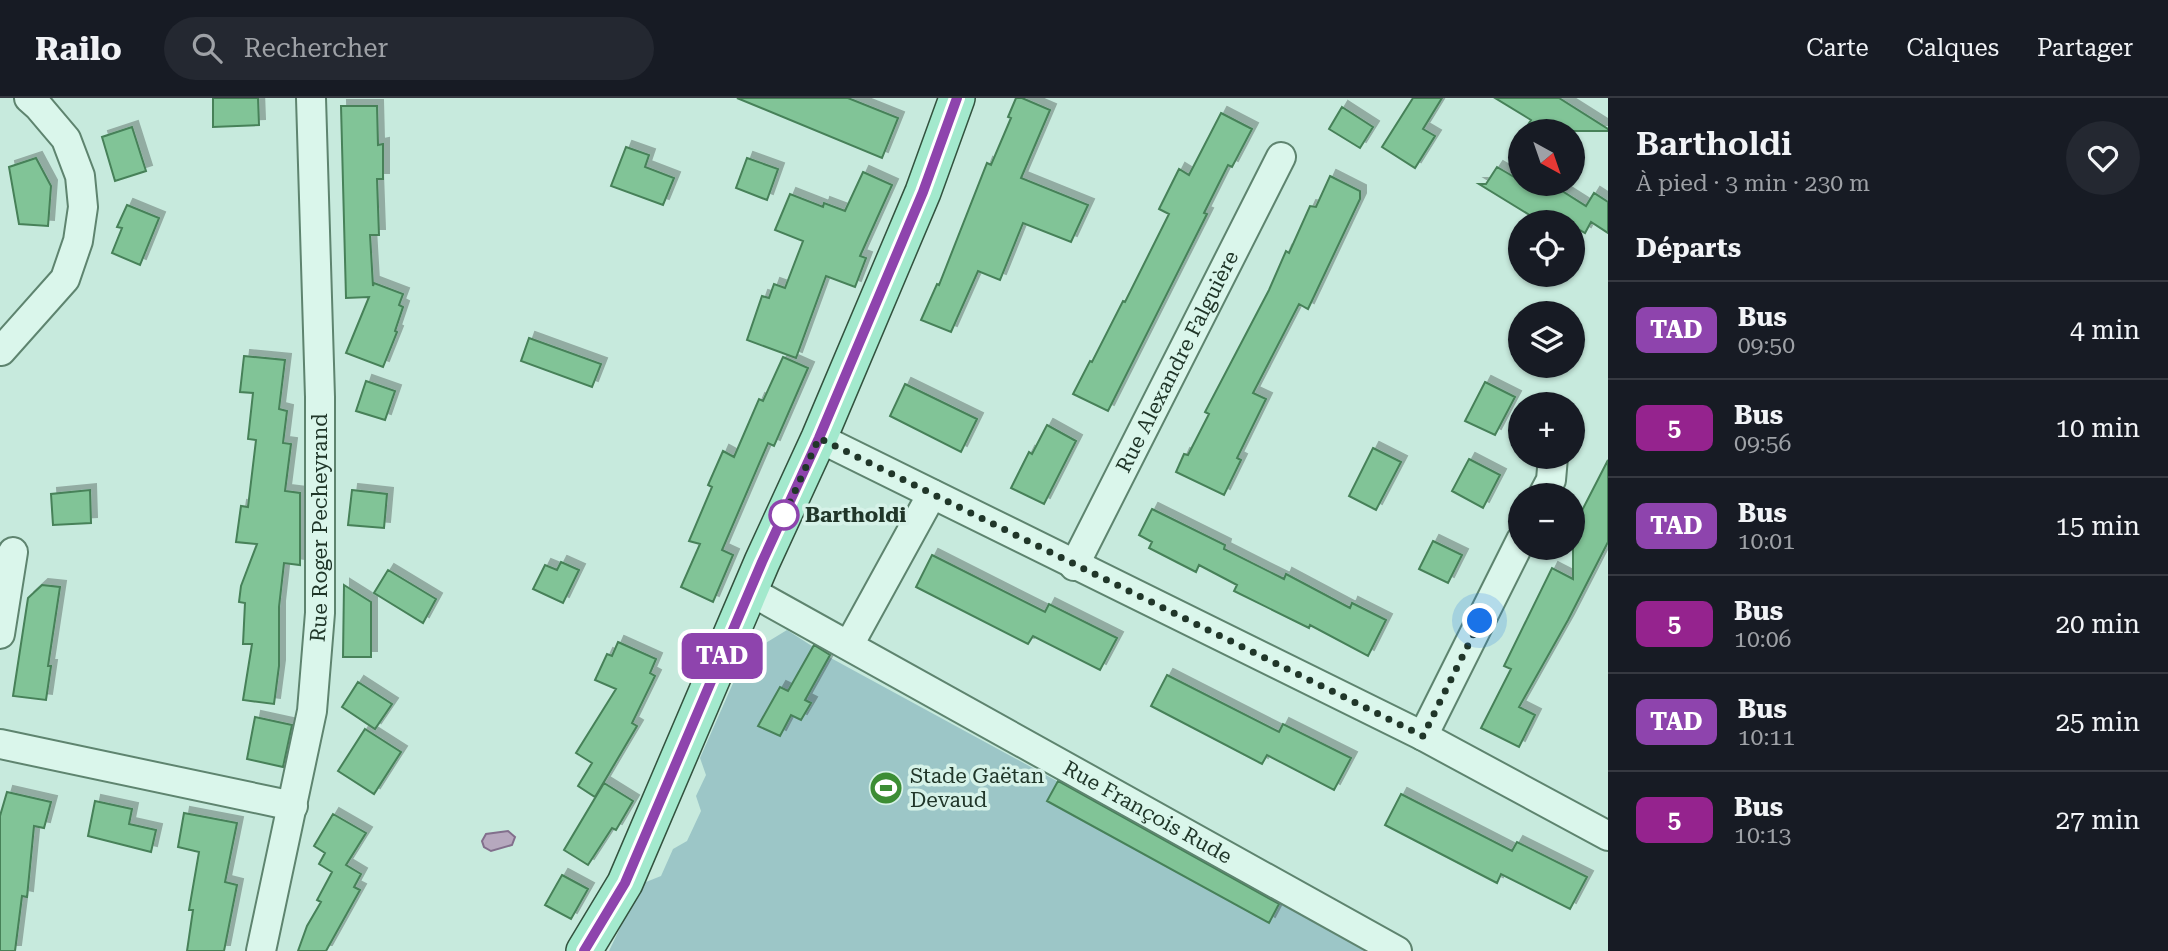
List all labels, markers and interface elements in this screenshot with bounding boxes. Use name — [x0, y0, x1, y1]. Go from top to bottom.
search box — [164, 17, 654, 80]
text: Railo — [35, 29, 122, 68]
icon: search — [188, 29, 226, 67]
text: Rechercher — [244, 33, 388, 63]
text: Carte — [1806, 34, 1869, 62]
text: Calques — [1907, 34, 1999, 62]
text: Partager — [2037, 34, 2133, 62]
north arrow — [1508, 119, 1586, 196]
map controls — [1508, 119, 1585, 560]
button: heart — [2066, 121, 2140, 195]
text: Bartholdi — [1636, 124, 1792, 163]
text: À pied · 3 min · 230 m — [1636, 170, 1870, 197]
button: locate — [1508, 210, 1585, 287]
text: Départs — [1636, 233, 1741, 263]
street label: Rue Alexandre Falguière — [1111, 247, 1244, 477]
button: layers — [1508, 301, 1585, 378]
text: Bus — [1738, 302, 1787, 332]
text: 4 min — [2070, 315, 2140, 345]
text: TAD — [1650, 316, 1703, 344]
text: 09:50 — [1738, 332, 1795, 359]
button: + — [1508, 392, 1585, 469]
text: Bus — [1734, 400, 1783, 430]
street label: Rue Roger Pecheyrand — [306, 413, 332, 643]
text: 10 min — [2056, 413, 2140, 443]
text: 5 — [1668, 414, 1681, 442]
text: 09:56 — [1734, 430, 1791, 457]
button: − — [1508, 483, 1585, 560]
text: Bus — [1738, 498, 1787, 528]
marker: Bartholdi — [769, 500, 799, 530]
place label: Bartholdi — [805, 503, 906, 527]
text: 15 min — [2056, 511, 2140, 541]
text: TAD — [1650, 512, 1703, 540]
text: 10:01 — [1738, 528, 1795, 555]
text: Bus — [1734, 596, 1783, 626]
your location — [1462, 603, 1497, 638]
text: 20 min — [2056, 609, 2140, 639]
text: 5 — [1668, 610, 1681, 638]
text: 10:06 — [1734, 626, 1791, 653]
line badge: TAD — [682, 633, 762, 679]
text: TAD — [696, 642, 748, 670]
text: Bus — [1738, 694, 1787, 724]
text: 25 min — [2056, 707, 2140, 737]
text: TAD — [1650, 708, 1703, 736]
text: 10:11 — [1738, 724, 1795, 751]
street label: Rue François Rude — [1059, 756, 1236, 869]
place label: Stade Gaëtan Devaud — [910, 764, 1045, 812]
sports icon: Stade Gaëtan Devaud — [867, 769, 905, 807]
text: Bus — [1734, 792, 1783, 822]
text: 27 min — [2056, 805, 2140, 835]
text: 5 — [1668, 806, 1681, 834]
text: 10:13 — [1734, 822, 1791, 849]

